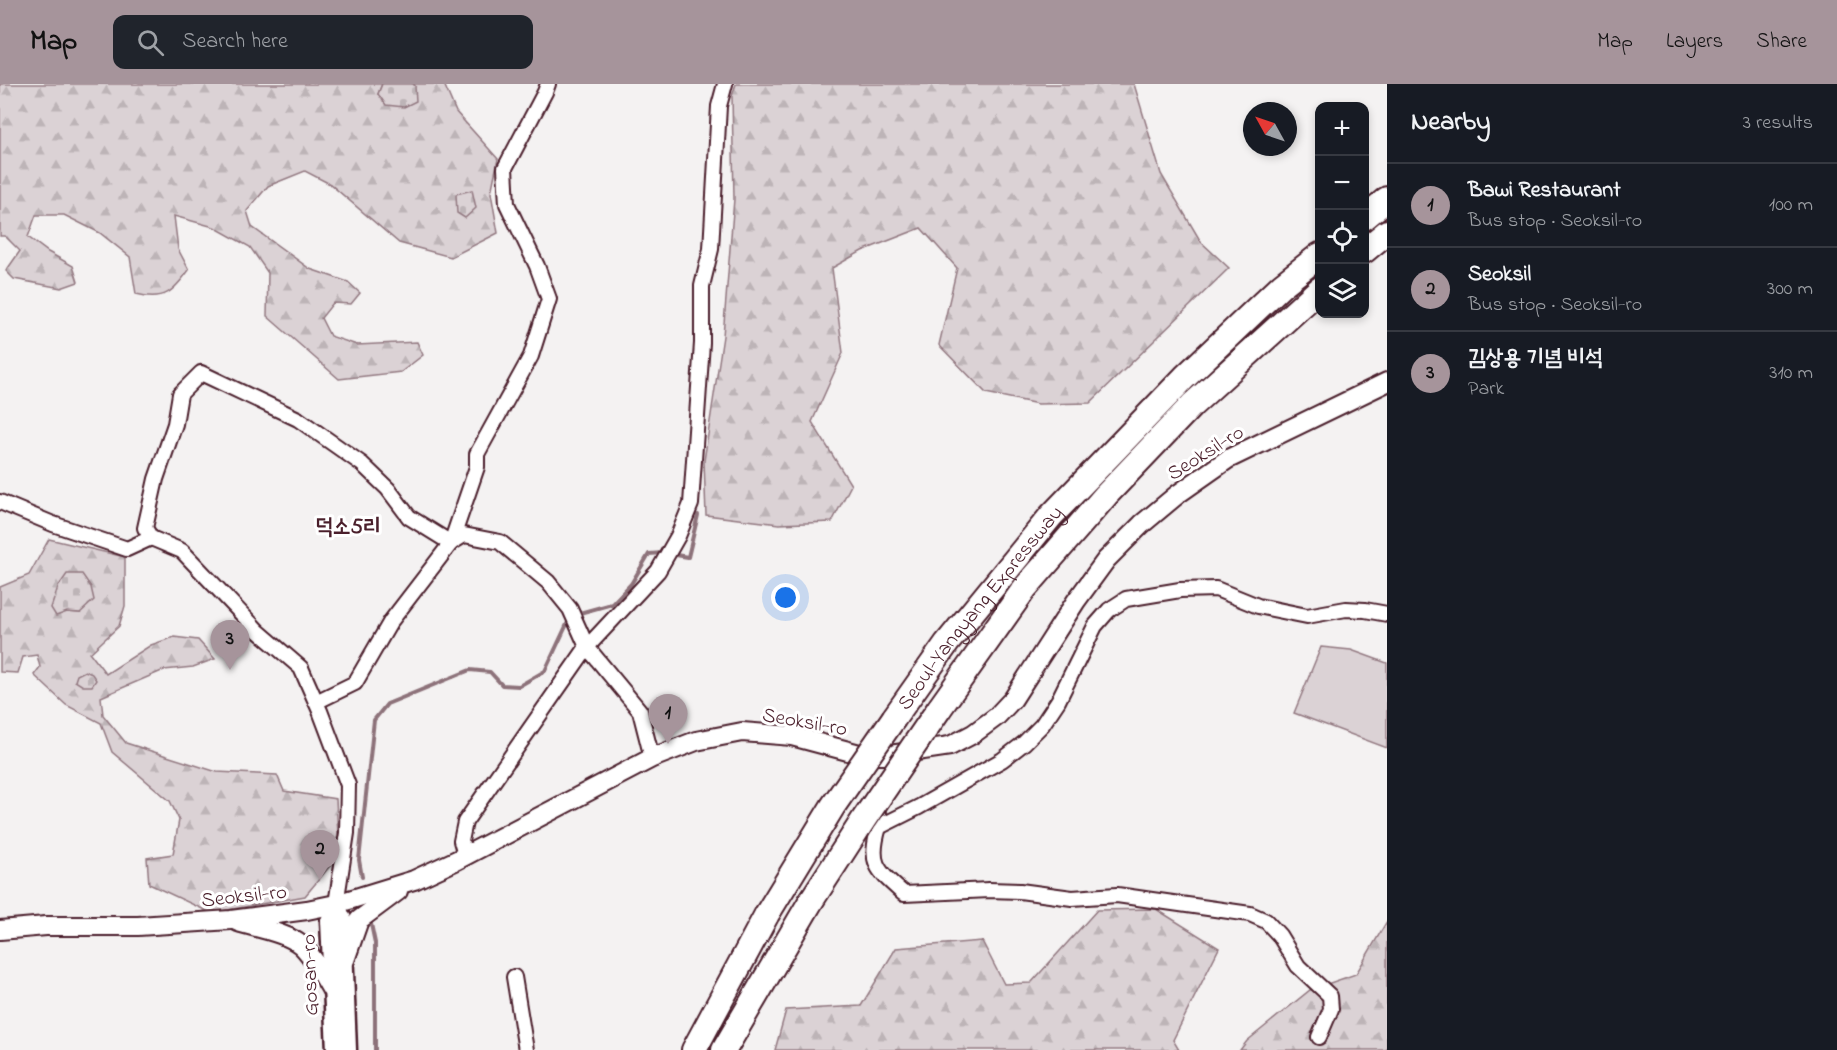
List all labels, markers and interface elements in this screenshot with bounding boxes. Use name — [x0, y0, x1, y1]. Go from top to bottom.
search box — [113, 15, 533, 69]
text: Map — [30, 22, 77, 63]
icon: search — [134, 26, 167, 59]
text: Search here — [182, 26, 288, 58]
text: Map — [1597, 27, 1633, 57]
text: Layers — [1666, 27, 1723, 57]
text: Share — [1756, 27, 1807, 57]
north arrow — [1243, 102, 1297, 156]
map controls — [1315, 102, 1369, 318]
button: + — [1315, 102, 1369, 156]
text: Nearby — [1411, 104, 1490, 142]
text: 3 results — [1743, 109, 1813, 138]
button: − — [1315, 156, 1369, 210]
text: Bawi Restaurant — [1468, 175, 1621, 207]
text: 1 — [1427, 191, 1434, 220]
text: 100 m — [1769, 191, 1813, 220]
text: Bus stop · Seoksil-ro — [1468, 207, 1642, 236]
button: locate — [1315, 210, 1369, 264]
text: Seoksil — [1468, 259, 1531, 291]
button: layers — [1315, 264, 1369, 318]
text: 2 — [1426, 275, 1435, 304]
text: 300 m — [1767, 275, 1813, 304]
text: Bus stop · Seoksil-ro — [1468, 291, 1642, 320]
text: 김상용 기념 비석 — [1468, 343, 1603, 375]
text: 3 — [1426, 359, 1435, 388]
text: 310 m — [1769, 359, 1813, 388]
text: Park — [1468, 375, 1504, 404]
street label: Seoksil-ro — [1162, 418, 1250, 489]
street label: Seoul-Yangyang Expressway — [891, 499, 1072, 717]
district label: 덕소5리 — [315, 512, 381, 544]
your location — [771, 583, 800, 612]
pin: 3 — [210, 620, 250, 670]
pin: 1 — [648, 694, 688, 744]
street label: Seoksil-ro — [760, 701, 850, 745]
pin: 2 — [300, 830, 340, 880]
street label: Seoksil-ro — [200, 878, 288, 916]
street label: Gosan-ro — [295, 933, 327, 1016]

